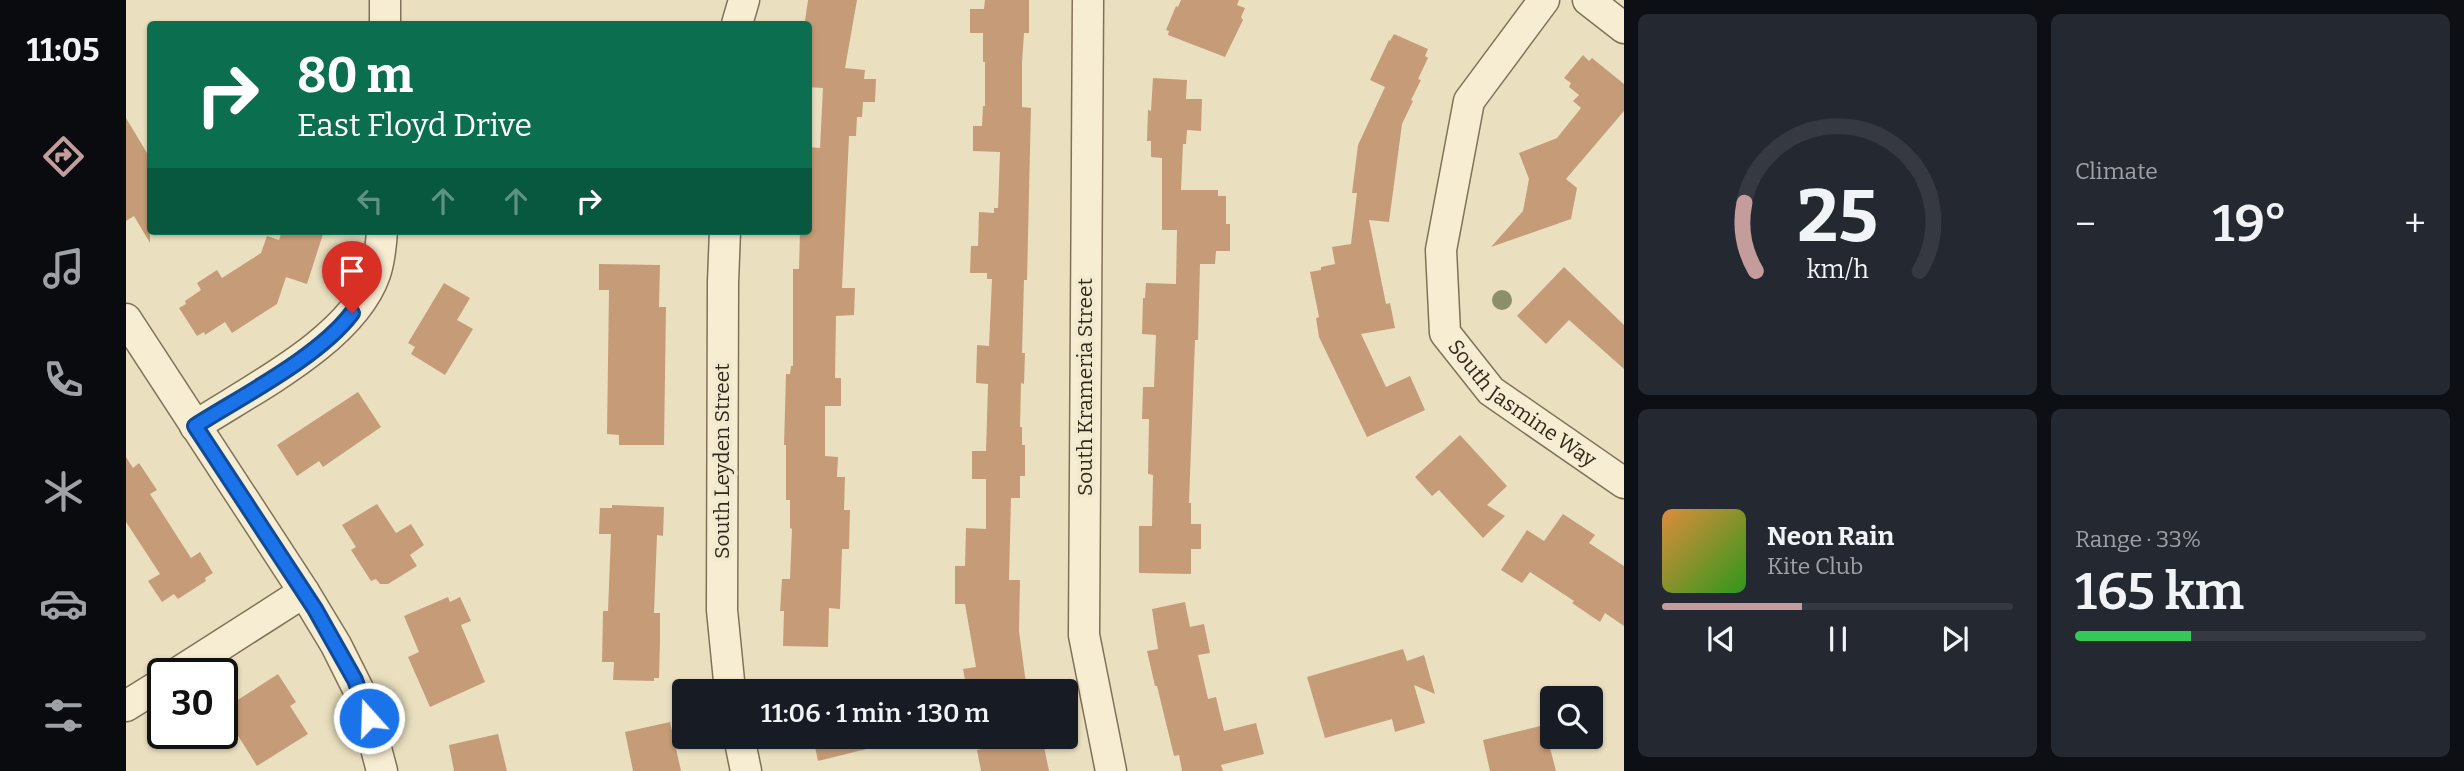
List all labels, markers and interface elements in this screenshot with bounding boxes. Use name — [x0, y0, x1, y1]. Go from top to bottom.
text: 11:05 — [27, 31, 99, 69]
text: 80 m — [297, 46, 413, 105]
icon: right — [182, 49, 273, 140]
text: East Floyd Drive — [297, 106, 532, 144]
icon: directions — [39, 132, 88, 181]
text: Climate — [2075, 157, 2158, 185]
text: 25 — [1797, 173, 1878, 260]
icon: left — [351, 182, 389, 220]
icon: ahead — [424, 182, 462, 220]
icon: ahead — [497, 182, 535, 220]
icon: right — [570, 182, 608, 220]
text: 19° — [2213, 192, 2288, 255]
text: − — [2075, 201, 2096, 247]
text: + — [2404, 201, 2426, 247]
pin — [322, 241, 382, 313]
icon: music — [39, 244, 88, 293]
icon: arrive — [333, 252, 371, 290]
text: km/h — [1807, 254, 1869, 284]
street label: South Krameria Street — [1072, 278, 1098, 496]
street label: South Jasmine Way — [1442, 334, 1602, 473]
icon: phone — [39, 355, 88, 404]
street label: South Leyden Street — [709, 363, 735, 559]
icon: climate — [39, 467, 88, 516]
text: Neon Rain — [1767, 521, 1894, 552]
text: Range · 33% — [2075, 525, 2201, 553]
text: Kite Club — [1767, 552, 1863, 580]
text: 165 km — [2075, 560, 2244, 623]
icon: car — [39, 579, 88, 628]
icon: previous — [1702, 620, 1740, 658]
icon: pause — [1819, 620, 1857, 658]
icon: next — [1936, 620, 1974, 658]
speed limit sign: 30 — [147, 658, 238, 749]
position arrow — [332, 681, 406, 755]
map controls — [1540, 686, 1603, 749]
button: search — [1540, 686, 1603, 749]
icon: filters — [39, 691, 88, 740]
text: 11:06 · 1 min · 130 m — [761, 698, 989, 729]

